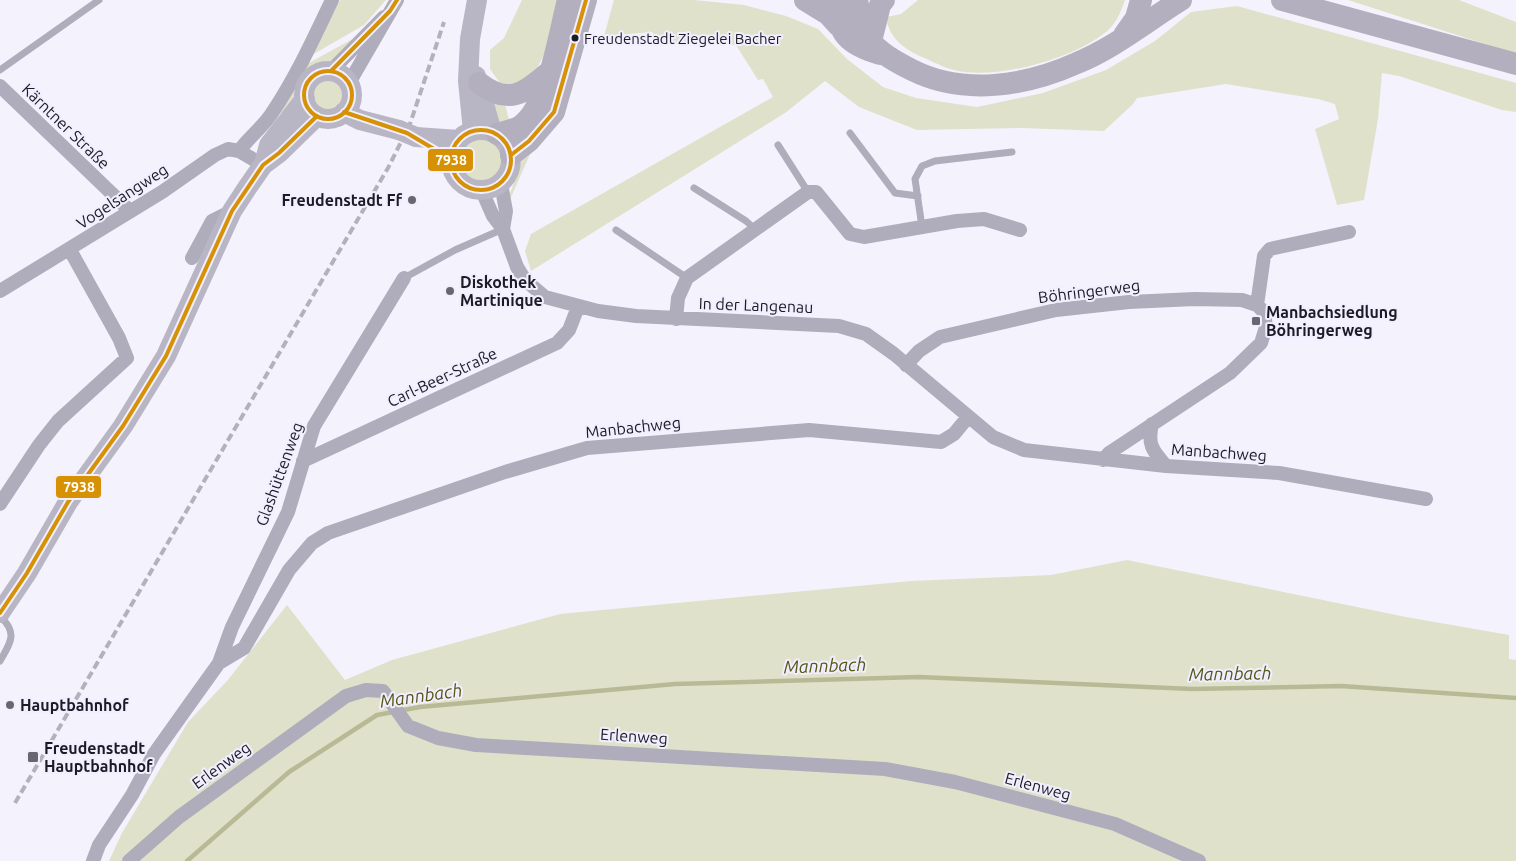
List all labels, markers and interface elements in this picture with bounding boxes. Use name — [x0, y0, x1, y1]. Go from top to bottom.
place label: Freudenstadt Ziegelei Bacher — [584, 30, 782, 47]
marker: Freudenstadt Ziegelei Bacher — [570, 33, 580, 43]
street label: Kärntner Straße — [19, 80, 113, 172]
line badge: 7938 — [427, 148, 474, 172]
text: 7938 — [435, 152, 467, 168]
street label: Vogelsangweg — [73, 160, 171, 232]
place label: Freudenstadt Ff — [281, 191, 402, 209]
marker: Freudenstadt Ff — [406, 194, 418, 206]
place label: Diskothek Martinique — [460, 273, 543, 309]
street label: Böhringerweg — [1037, 276, 1141, 306]
marker: Diskothek Martinique — [444, 285, 456, 297]
street label: In der Langenau — [698, 294, 814, 316]
place label: Manbachsiedlung Böhringerweg — [1266, 303, 1398, 339]
marker: Manbachsiedlung Böhringerweg — [1250, 315, 1262, 327]
street label: Carl-Beer-Straße — [384, 344, 500, 410]
street label: Manbachweg — [584, 413, 682, 441]
street label: Glashüttenweg — [252, 420, 306, 528]
street label: Manbachweg — [1171, 440, 1267, 464]
line badge: 7938 — [55, 475, 102, 499]
text: 7938 — [63, 479, 95, 495]
water label: Mannbach — [783, 654, 867, 676]
water label: Mannbach — [1188, 662, 1272, 684]
water label: Mannbach — [378, 679, 463, 711]
place label: Hauptbahnhof — [20, 696, 129, 714]
marker: Hauptbahnhof — [4, 699, 16, 711]
street label: Erlenweg — [600, 725, 668, 747]
street label: Erlenweg — [188, 738, 254, 792]
place label: Freudenstadt Hauptbahnhof — [44, 739, 153, 775]
marker: Freudenstadt Hauptbahnhof — [26, 750, 40, 764]
street label: Erlenweg — [1003, 769, 1073, 803]

